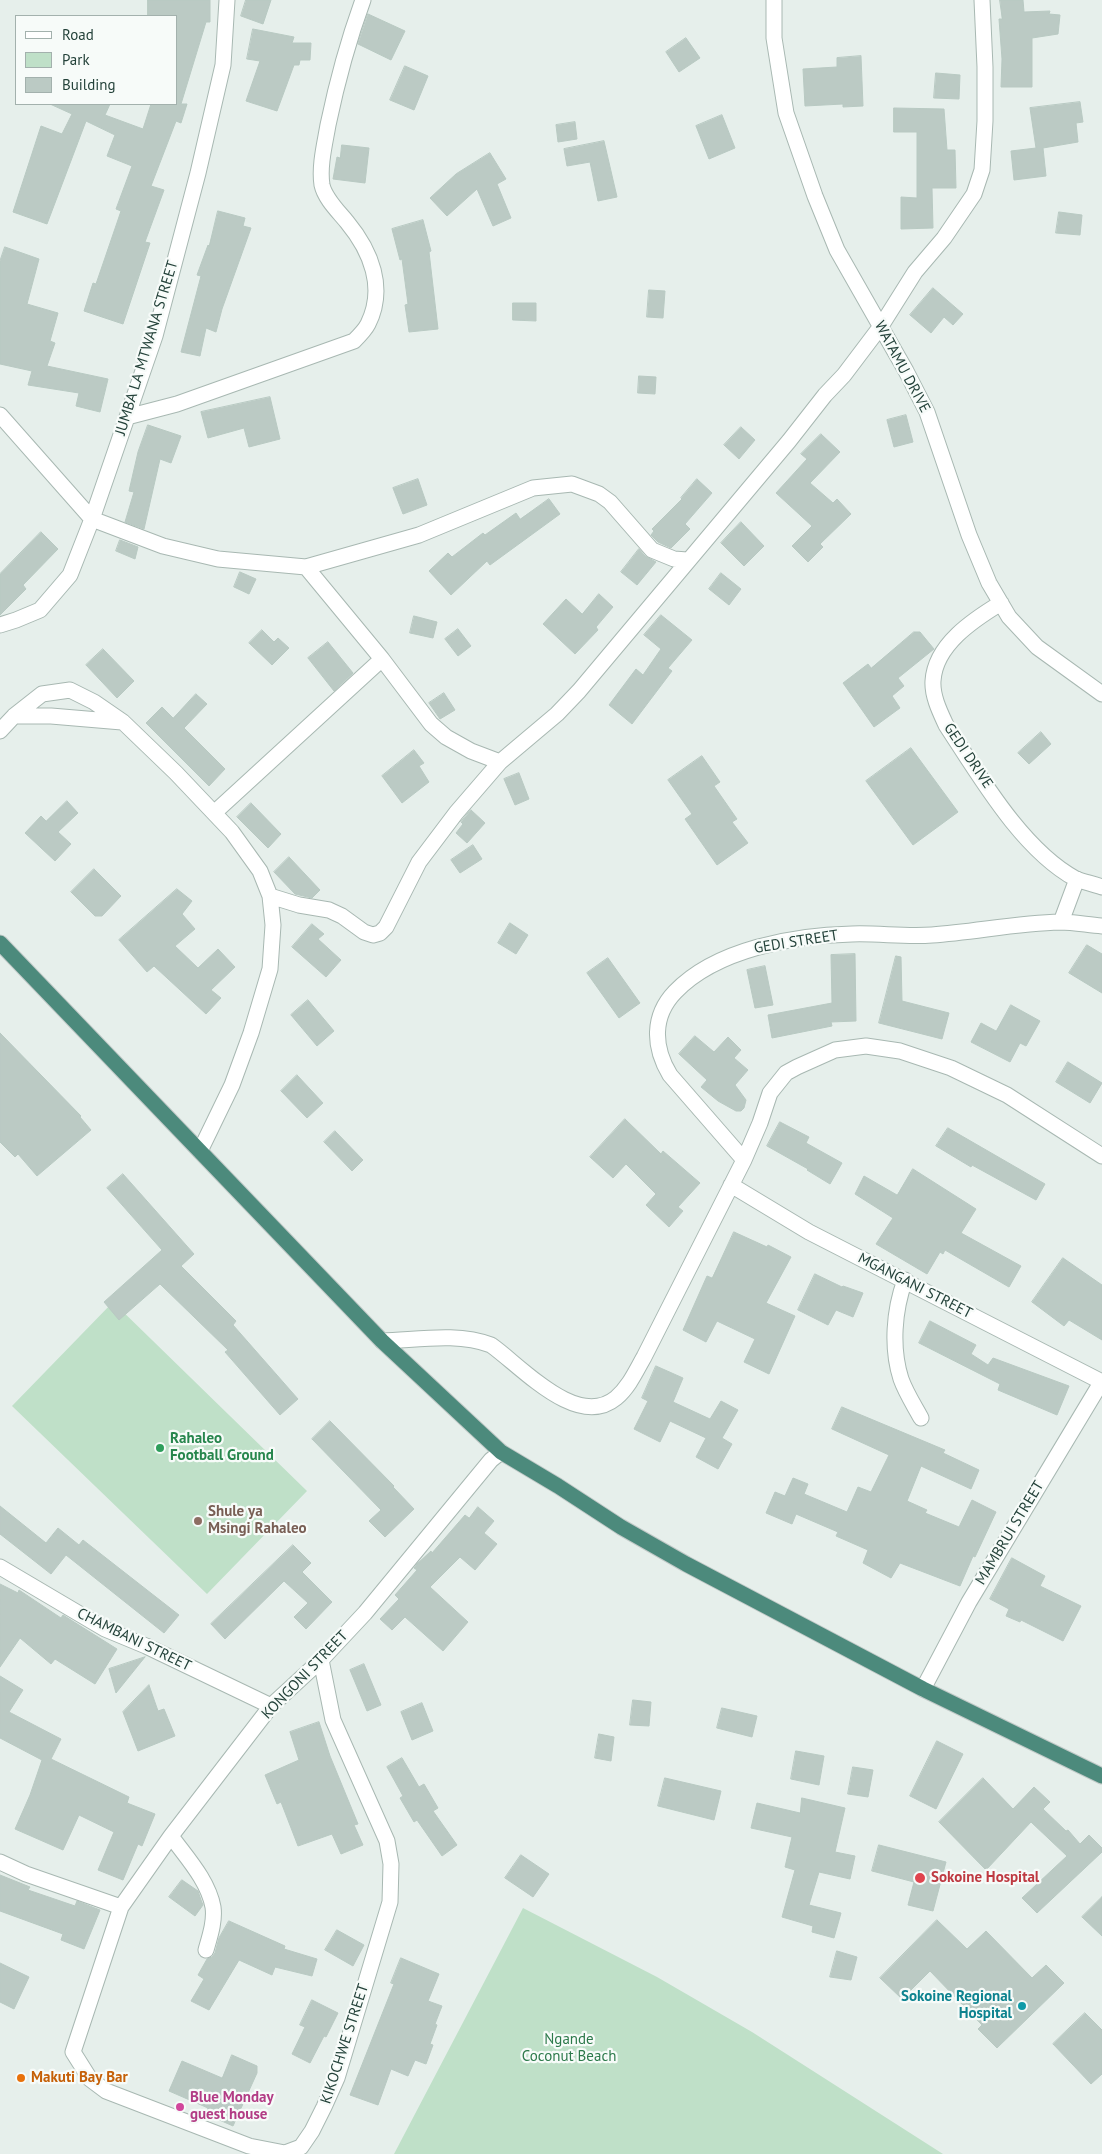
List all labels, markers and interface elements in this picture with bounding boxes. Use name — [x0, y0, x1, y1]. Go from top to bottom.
legend — [15, 15, 178, 105]
text: Road — [62, 25, 94, 44]
text: Park — [62, 50, 90, 69]
text: Building — [62, 75, 116, 94]
street label: JUMBA LA MTWANA STREET — [112, 259, 182, 437]
street label: WATAMU DRIVE — [870, 318, 934, 416]
street label: GEDI DRIVE — [940, 720, 996, 792]
street label: GEDI STREET — [753, 926, 839, 958]
street label: MGANGANI STREET — [855, 1249, 975, 1323]
place label: Rahaleo Football Ground — [170, 1430, 274, 1465]
marker: Rahaleo Football Ground — [154, 1442, 166, 1454]
street label: MAMBRUI STREET — [972, 1478, 1048, 1588]
place label: Shule ya Msingi Rahaleo — [208, 1503, 307, 1538]
marker: Shule ya Msingi Rahaleo — [192, 1515, 204, 1527]
street label: CHAMBANI STREET — [74, 1605, 194, 1675]
street label: KONGONI STREET — [258, 1627, 352, 1723]
place label: Sokoine Hospital — [931, 1869, 1039, 1887]
marker: Sokoine Hospital — [913, 1871, 927, 1885]
street label: KIKOCHWE STREET — [317, 1982, 373, 2106]
place label: Sokoine Regional Hospital — [901, 1988, 1012, 2023]
marker: Sokoine Regional Hospital — [1016, 2000, 1028, 2012]
park label: Ngande Coconut Beach — [522, 2031, 616, 2066]
place label: Makuti Bay Bar — [31, 2069, 128, 2087]
marker: Makuti Bay Bar — [15, 2072, 27, 2084]
place label: Blue Monday guest house — [190, 2089, 274, 2124]
marker: Blue Monday guest house — [174, 2101, 186, 2113]

